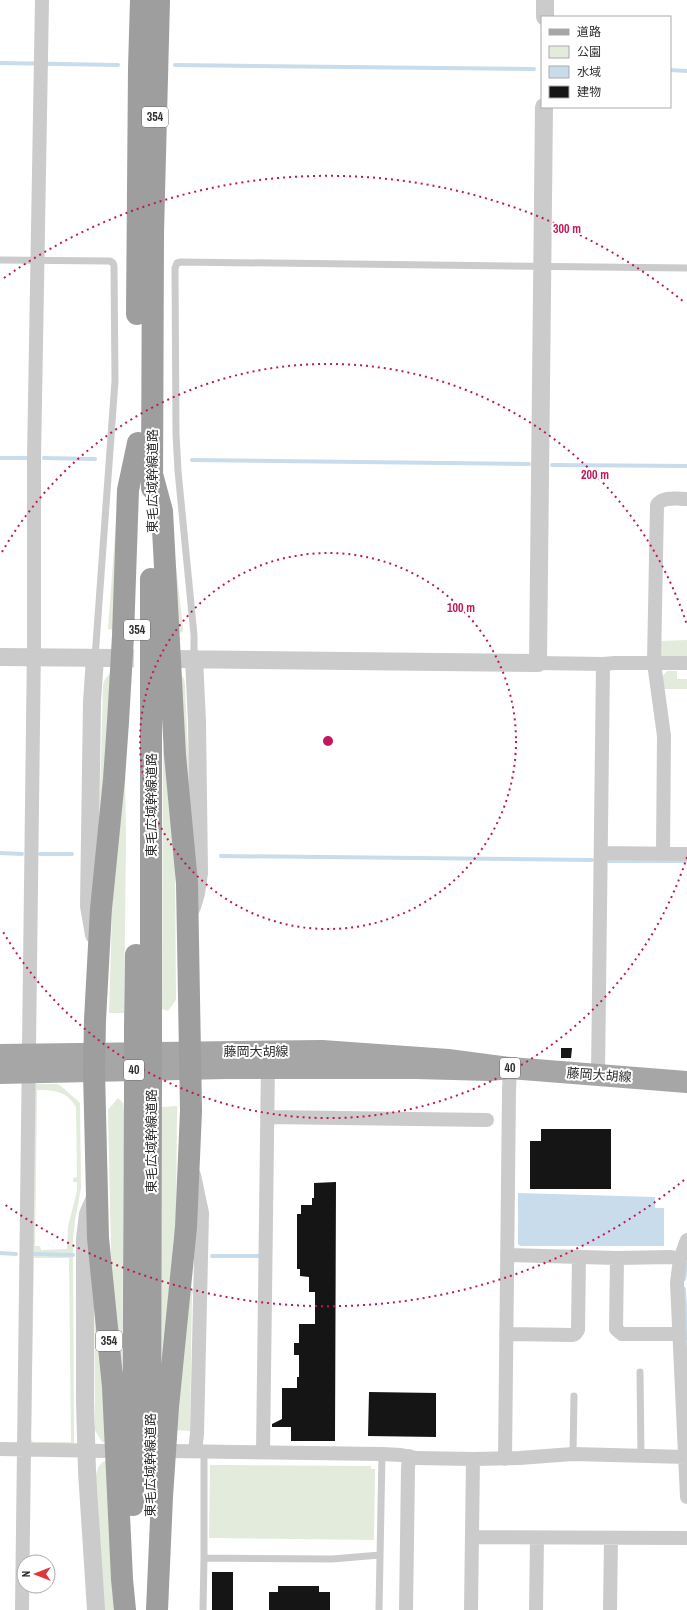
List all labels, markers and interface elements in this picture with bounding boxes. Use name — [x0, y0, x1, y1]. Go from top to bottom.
legend — [541, 16, 671, 108]
text: 道路 — [577, 24, 601, 40]
text: 公園 — [577, 44, 601, 60]
text: 水域 — [577, 64, 601, 80]
text: 建物 — [577, 84, 601, 100]
road number: 354 — [142, 107, 168, 127]
text: 300 m — [553, 221, 581, 237]
street label: 東毛広域幹線道路 — [144, 429, 161, 533]
text: 200 m — [581, 467, 609, 483]
text: 100 m — [447, 600, 475, 616]
road number: 354 — [124, 620, 150, 640]
centre of rings — [321, 734, 335, 748]
street label: 東毛広域幹線道路 — [143, 753, 160, 857]
street label: 藤岡大胡線 — [223, 1043, 289, 1060]
road number: 40 — [500, 1058, 520, 1078]
road number: 40 — [124, 1060, 144, 1080]
street label: 藤岡大胡線 — [566, 1064, 632, 1086]
street label: 東毛広域幹線道路 — [143, 1089, 160, 1193]
road number: 354 — [96, 1331, 122, 1351]
street label: 東毛広域幹線道路 — [142, 1413, 159, 1517]
north arrow — [16, 1554, 56, 1594]
text: N — [19, 1571, 33, 1577]

